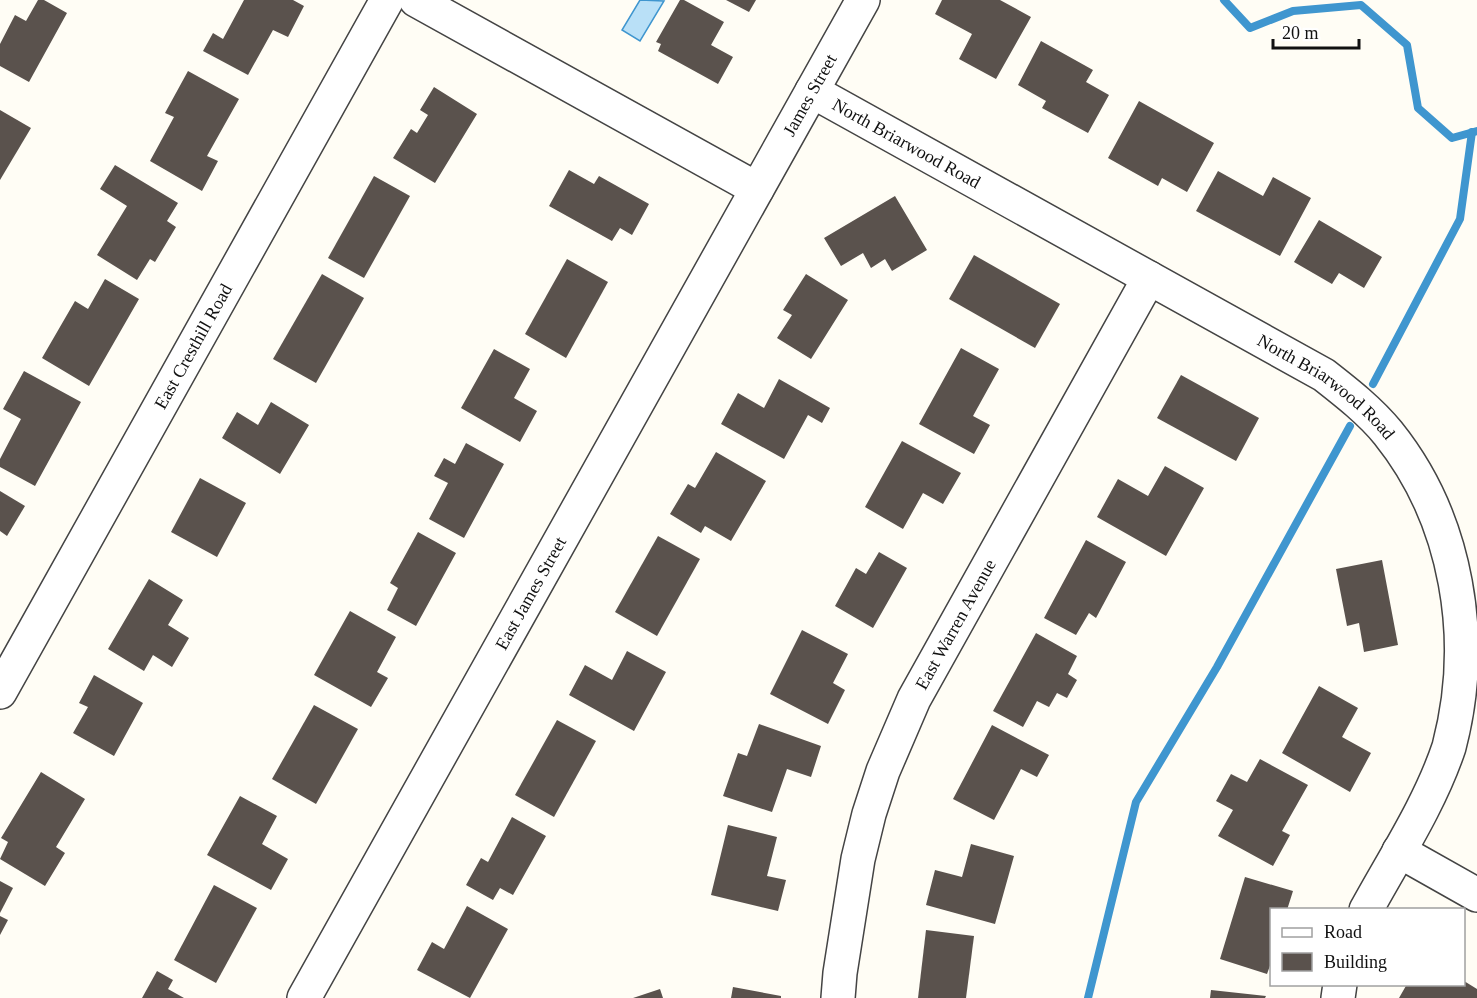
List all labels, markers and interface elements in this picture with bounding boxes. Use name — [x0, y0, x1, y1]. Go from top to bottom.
scale bar — [1273, 12, 1358, 50]
text: 20 m — [1282, 23, 1319, 43]
street label: James Street — [779, 51, 841, 139]
street label: North Briarwood Road — [829, 94, 984, 192]
street label: East Cresthill Road — [150, 280, 236, 412]
street label: North Briarwood Road — [1254, 330, 1399, 443]
street label: East James Street — [491, 533, 570, 653]
street label: East Warren Avenue — [911, 556, 1000, 693]
legend — [1270, 908, 1465, 986]
text: Road — [1324, 922, 1362, 942]
text: Building — [1324, 952, 1387, 972]

